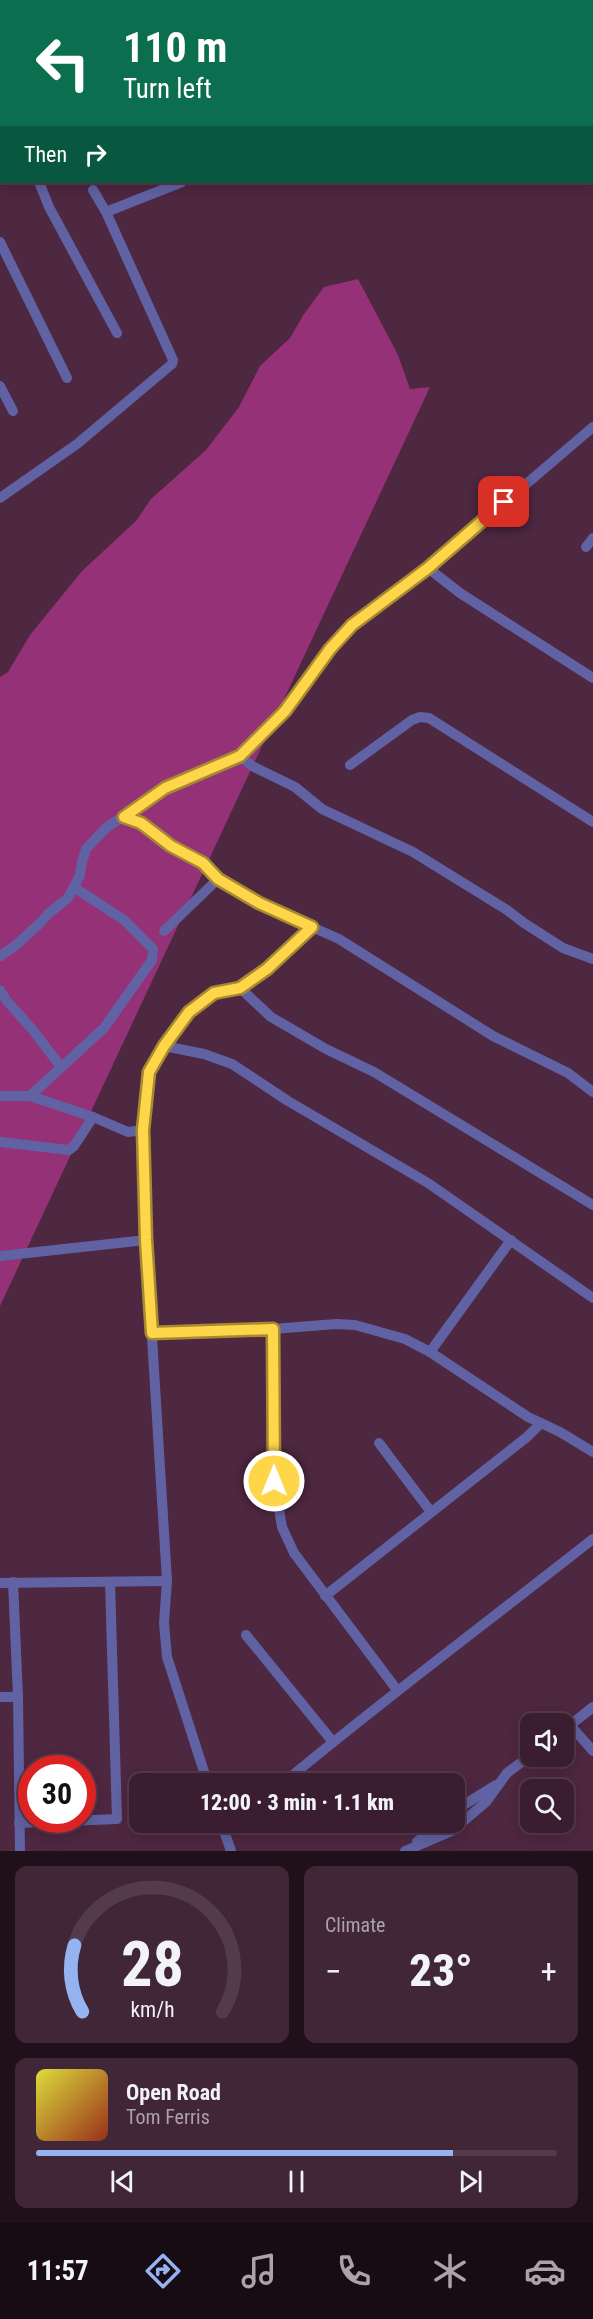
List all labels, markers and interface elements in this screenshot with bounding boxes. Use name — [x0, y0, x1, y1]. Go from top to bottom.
text: 110 m — [123, 23, 228, 72]
icon: left — [24, 24, 102, 102]
text: Turn left — [123, 73, 212, 105]
icon: right — [79, 138, 112, 171]
text: Then — [24, 142, 67, 167]
pin — [478, 476, 529, 527]
icon: arrive — [487, 485, 520, 518]
position arrow — [242, 1449, 306, 1513]
map controls — [520, 1713, 574, 1833]
button: sound — [520, 1713, 574, 1767]
speed limit sign: 30 — [18, 1755, 96, 1833]
button: search — [520, 1779, 574, 1833]
text: 12:00 · 3 min · 1.1 km — [200, 1790, 394, 1815]
text: Climate — [325, 1913, 385, 1937]
text: 28 — [120, 1928, 184, 2001]
text: 23° — [409, 1944, 473, 1997]
text: − — [325, 1952, 342, 1991]
text: + — [541, 1952, 557, 1991]
text: km/h — [130, 1997, 174, 2022]
text: Open Road — [126, 2080, 221, 2105]
text: Tom Ferris — [126, 2105, 210, 2129]
icon: previous — [106, 2165, 139, 2198]
icon: pause — [280, 2165, 313, 2198]
icon: next — [454, 2165, 487, 2198]
icon: directions — [142, 2250, 184, 2292]
icon: music — [238, 2250, 280, 2292]
icon: phone — [333, 2250, 375, 2292]
icon: climate — [429, 2250, 471, 2292]
icon: car — [524, 2250, 566, 2292]
text: 11:57 — [27, 2255, 89, 2287]

